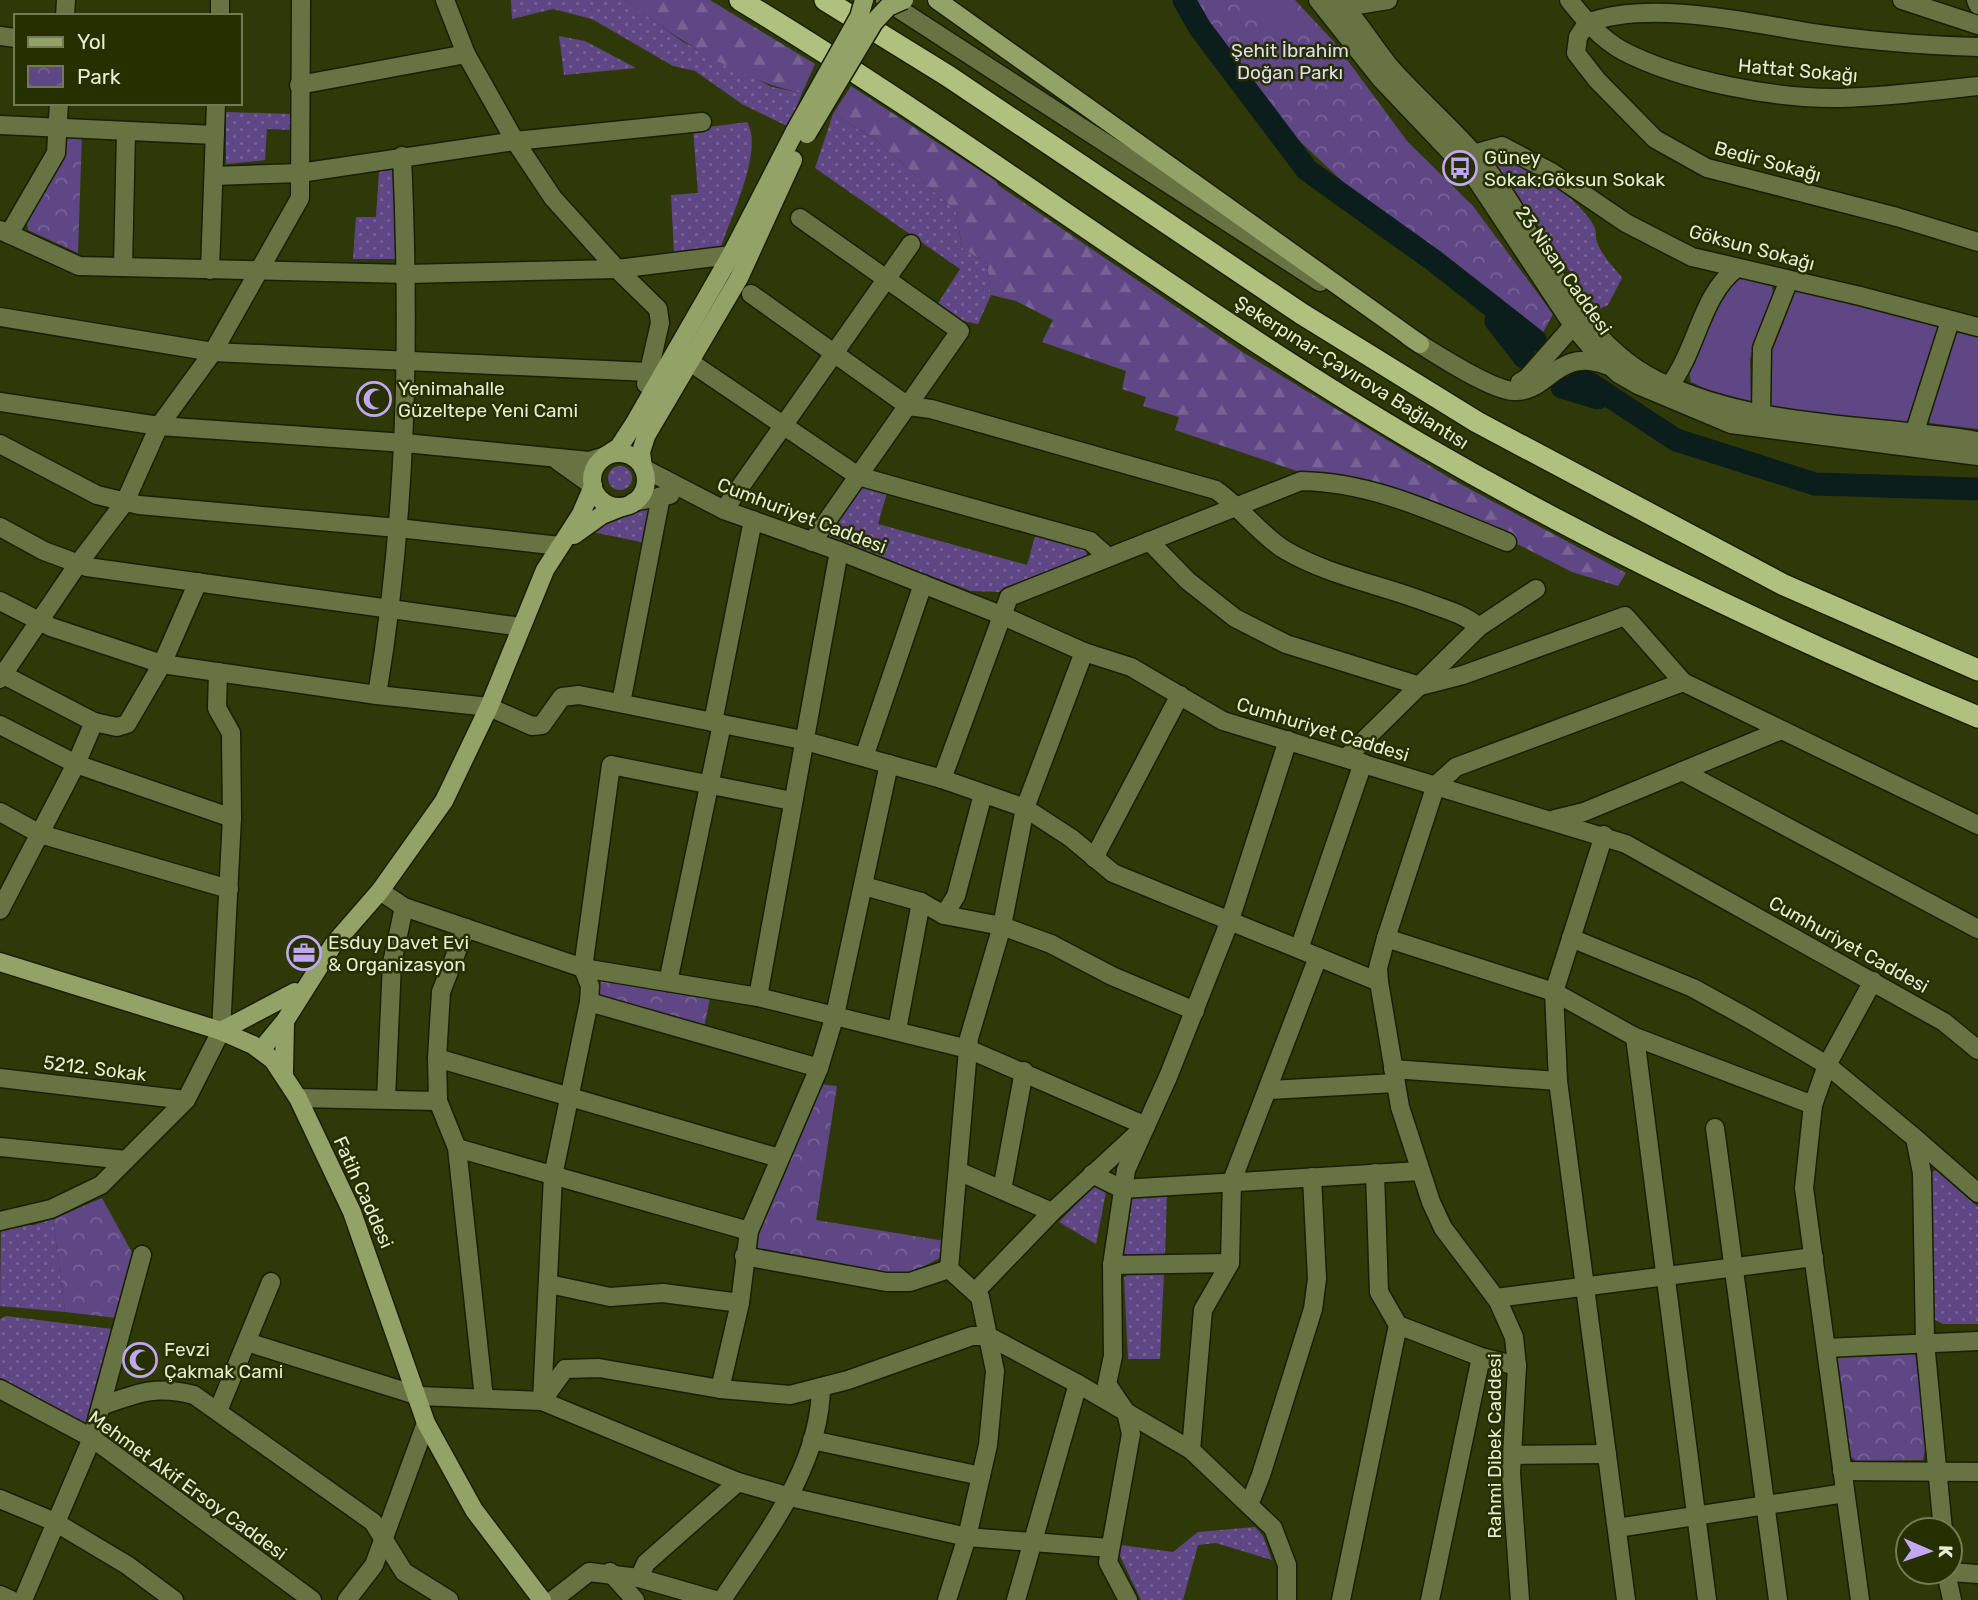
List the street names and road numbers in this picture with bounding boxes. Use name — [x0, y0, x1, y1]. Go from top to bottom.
street label: Hattat Sokağı — [1737, 54, 1859, 87]
street label: Bedir Sokağı — [1712, 136, 1824, 187]
street label: 23 Nisan Caddesi — [1511, 201, 1617, 339]
street label: Göksun Sokağı — [1686, 220, 1817, 275]
street label: Şekerpınar-Çayırova Bağlantısı — [1231, 291, 1473, 454]
street label: Cumhuriyet Caddesi — [714, 473, 890, 558]
street label: Cumhuriyet Caddesi — [1234, 692, 1412, 767]
street label: Cumhuriyet Caddesi — [1765, 891, 1933, 998]
street label: 5212. Sokak — [42, 1051, 148, 1086]
street label: Fatih Caddesi — [329, 1133, 398, 1252]
street label: Rahmi Dibek Caddesi — [1483, 1353, 1506, 1539]
street label: Mehmet Akif Ersoy Caddesi — [84, 1406, 291, 1565]

